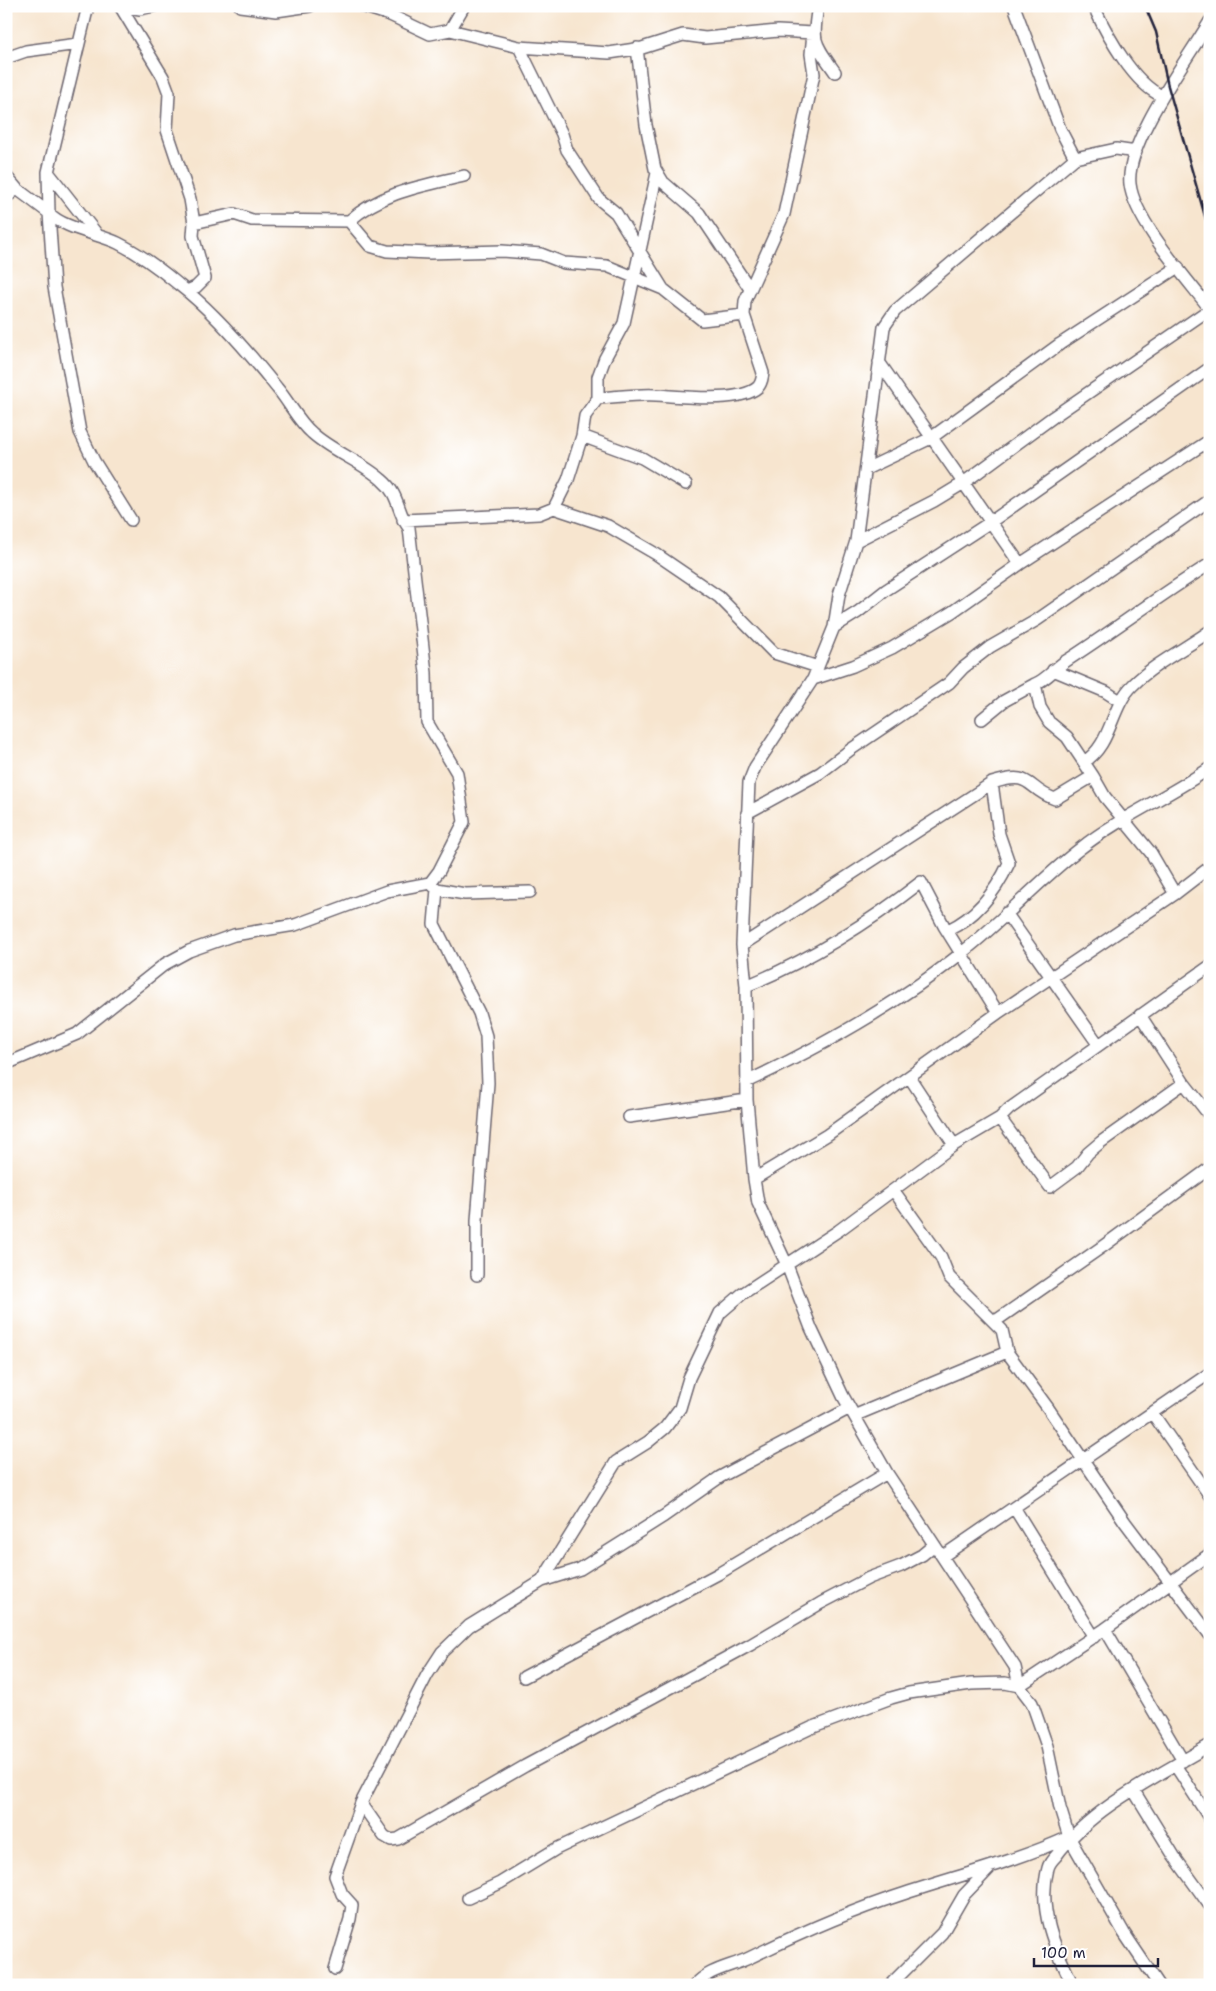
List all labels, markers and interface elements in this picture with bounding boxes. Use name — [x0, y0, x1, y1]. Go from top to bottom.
scale bar — [1034, 1936, 1157, 1968]
text: 100 m — [1041, 1943, 1086, 1963]

